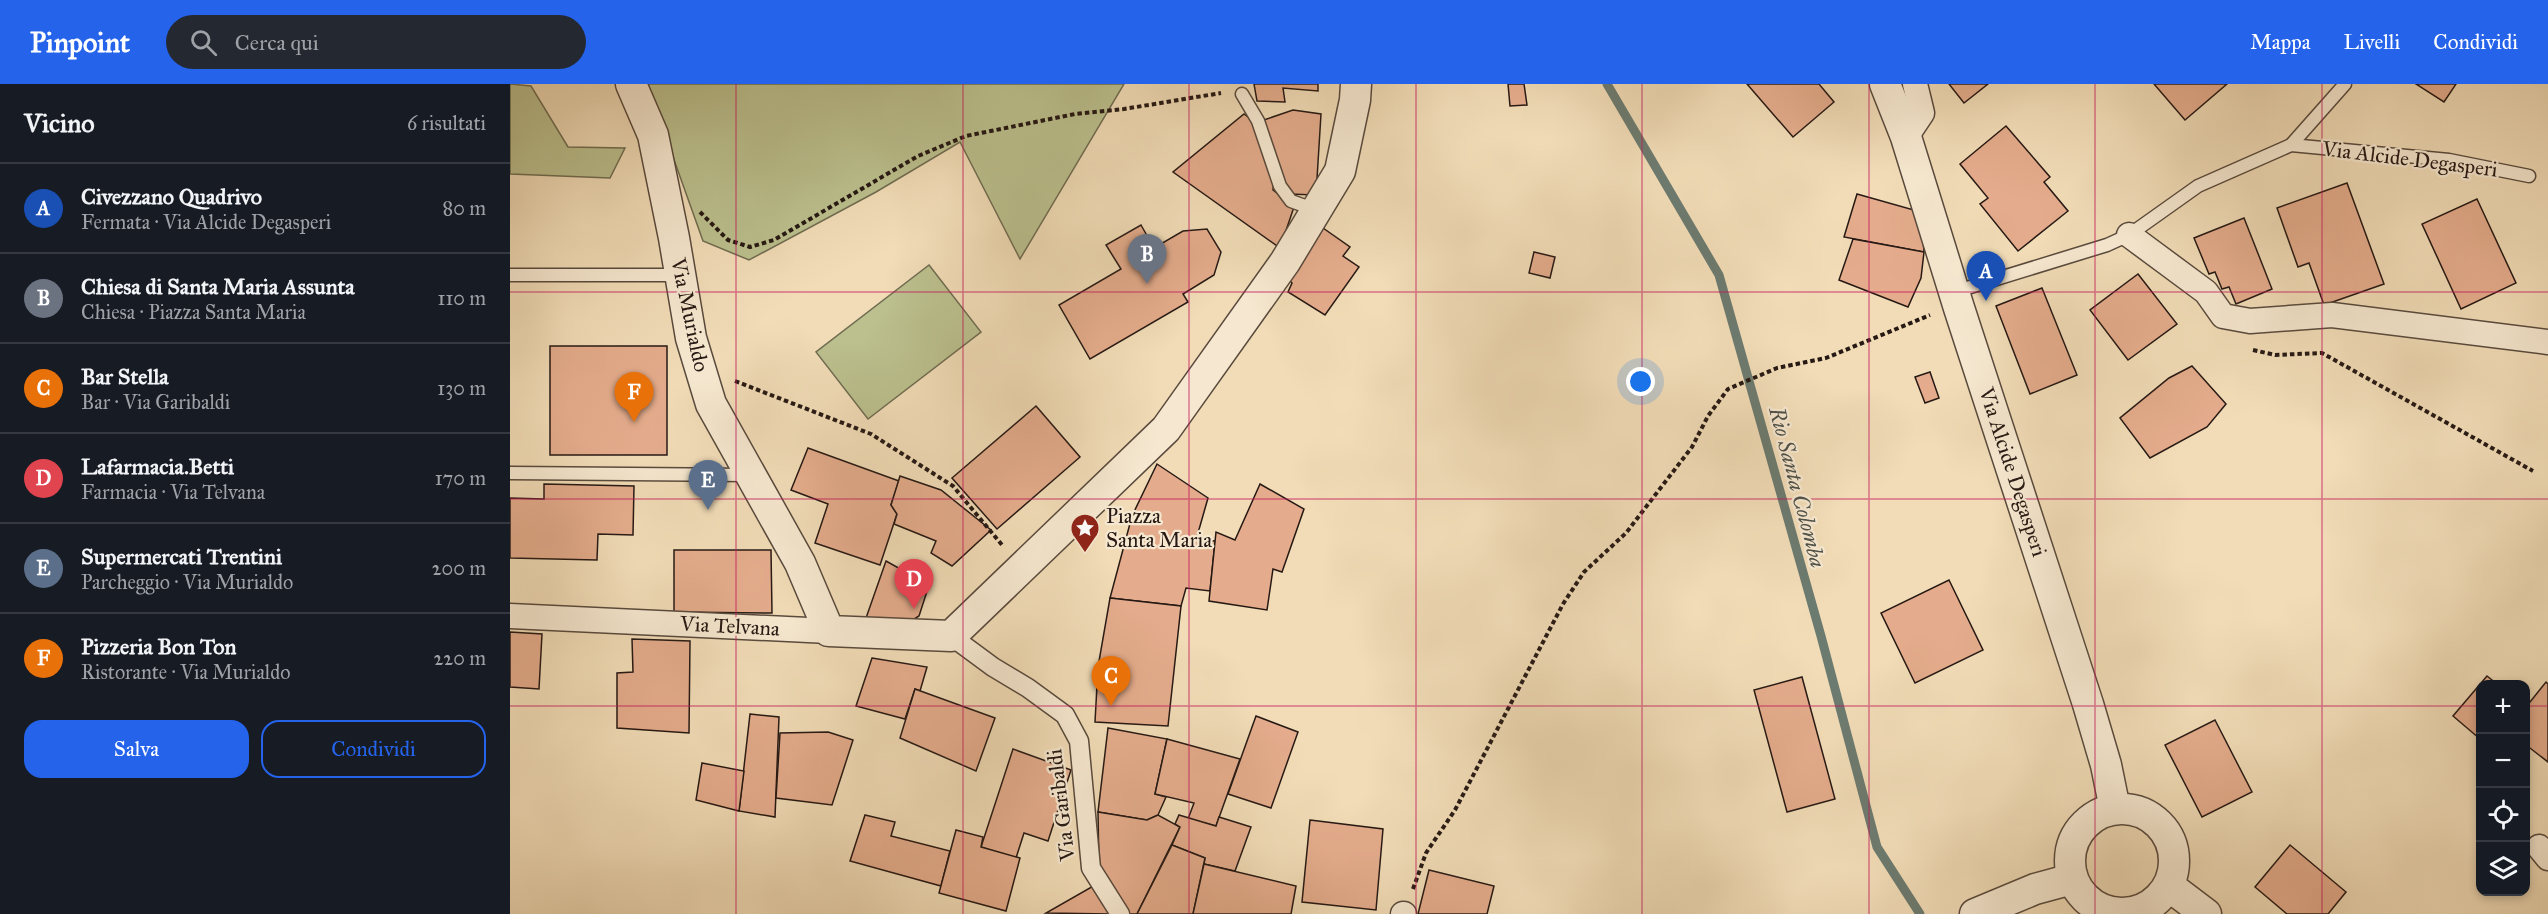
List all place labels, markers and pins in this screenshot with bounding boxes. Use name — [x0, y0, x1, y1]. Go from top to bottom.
pin: B — [1128, 234, 1166, 284]
pin: A — [1966, 252, 2006, 301]
pin: F — [614, 372, 654, 422]
pin: E — [688, 460, 728, 510]
place label: Piazza Santa Maria — [1106, 503, 1212, 553]
place icon: Piazza Santa Maria — [1069, 512, 1101, 554]
pin: D — [894, 560, 934, 609]
pin: C — [1092, 656, 1130, 706]

